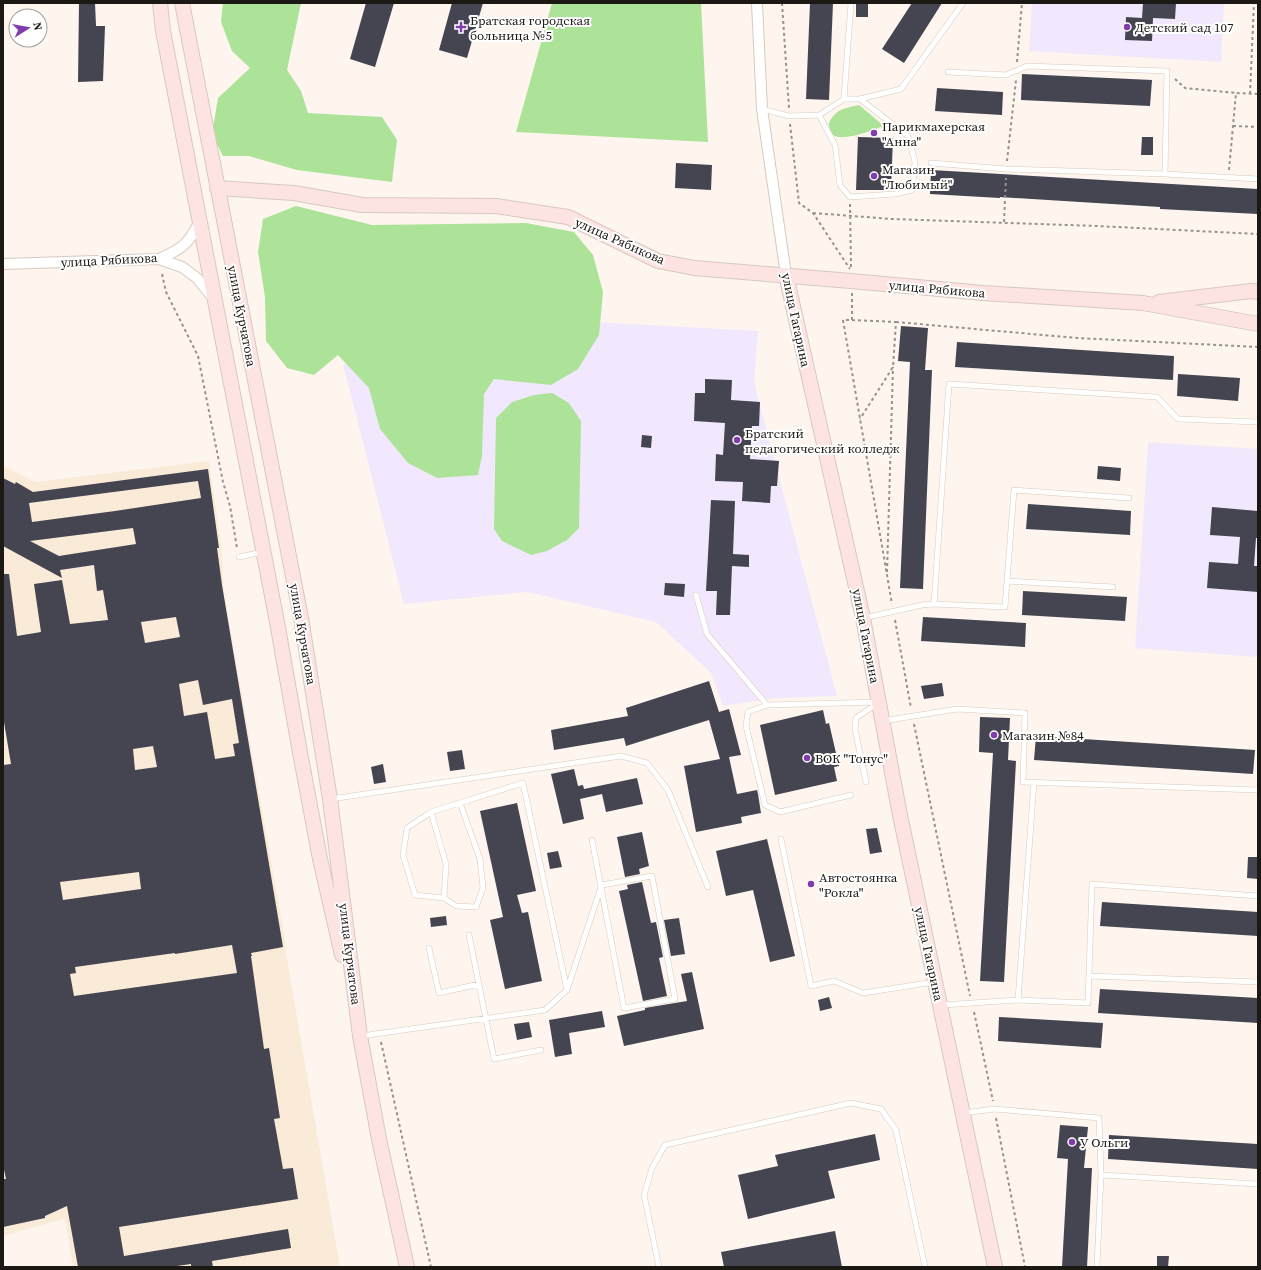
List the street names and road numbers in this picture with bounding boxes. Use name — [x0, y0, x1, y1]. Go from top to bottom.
street label: улица Рябикова — [572, 214, 668, 269]
street label: улица Рябикова — [60, 249, 158, 271]
street label: улица Курчатова — [224, 264, 260, 368]
street label: улица Гагарина — [778, 271, 814, 369]
street label: улица Рябикова — [888, 276, 986, 302]
street label: улица Курчатова — [286, 582, 320, 686]
street label: улица Гагарина — [849, 587, 884, 685]
street label: улица Курчатова — [335, 902, 365, 1006]
street label: улица Гагарина — [911, 905, 947, 1003]

